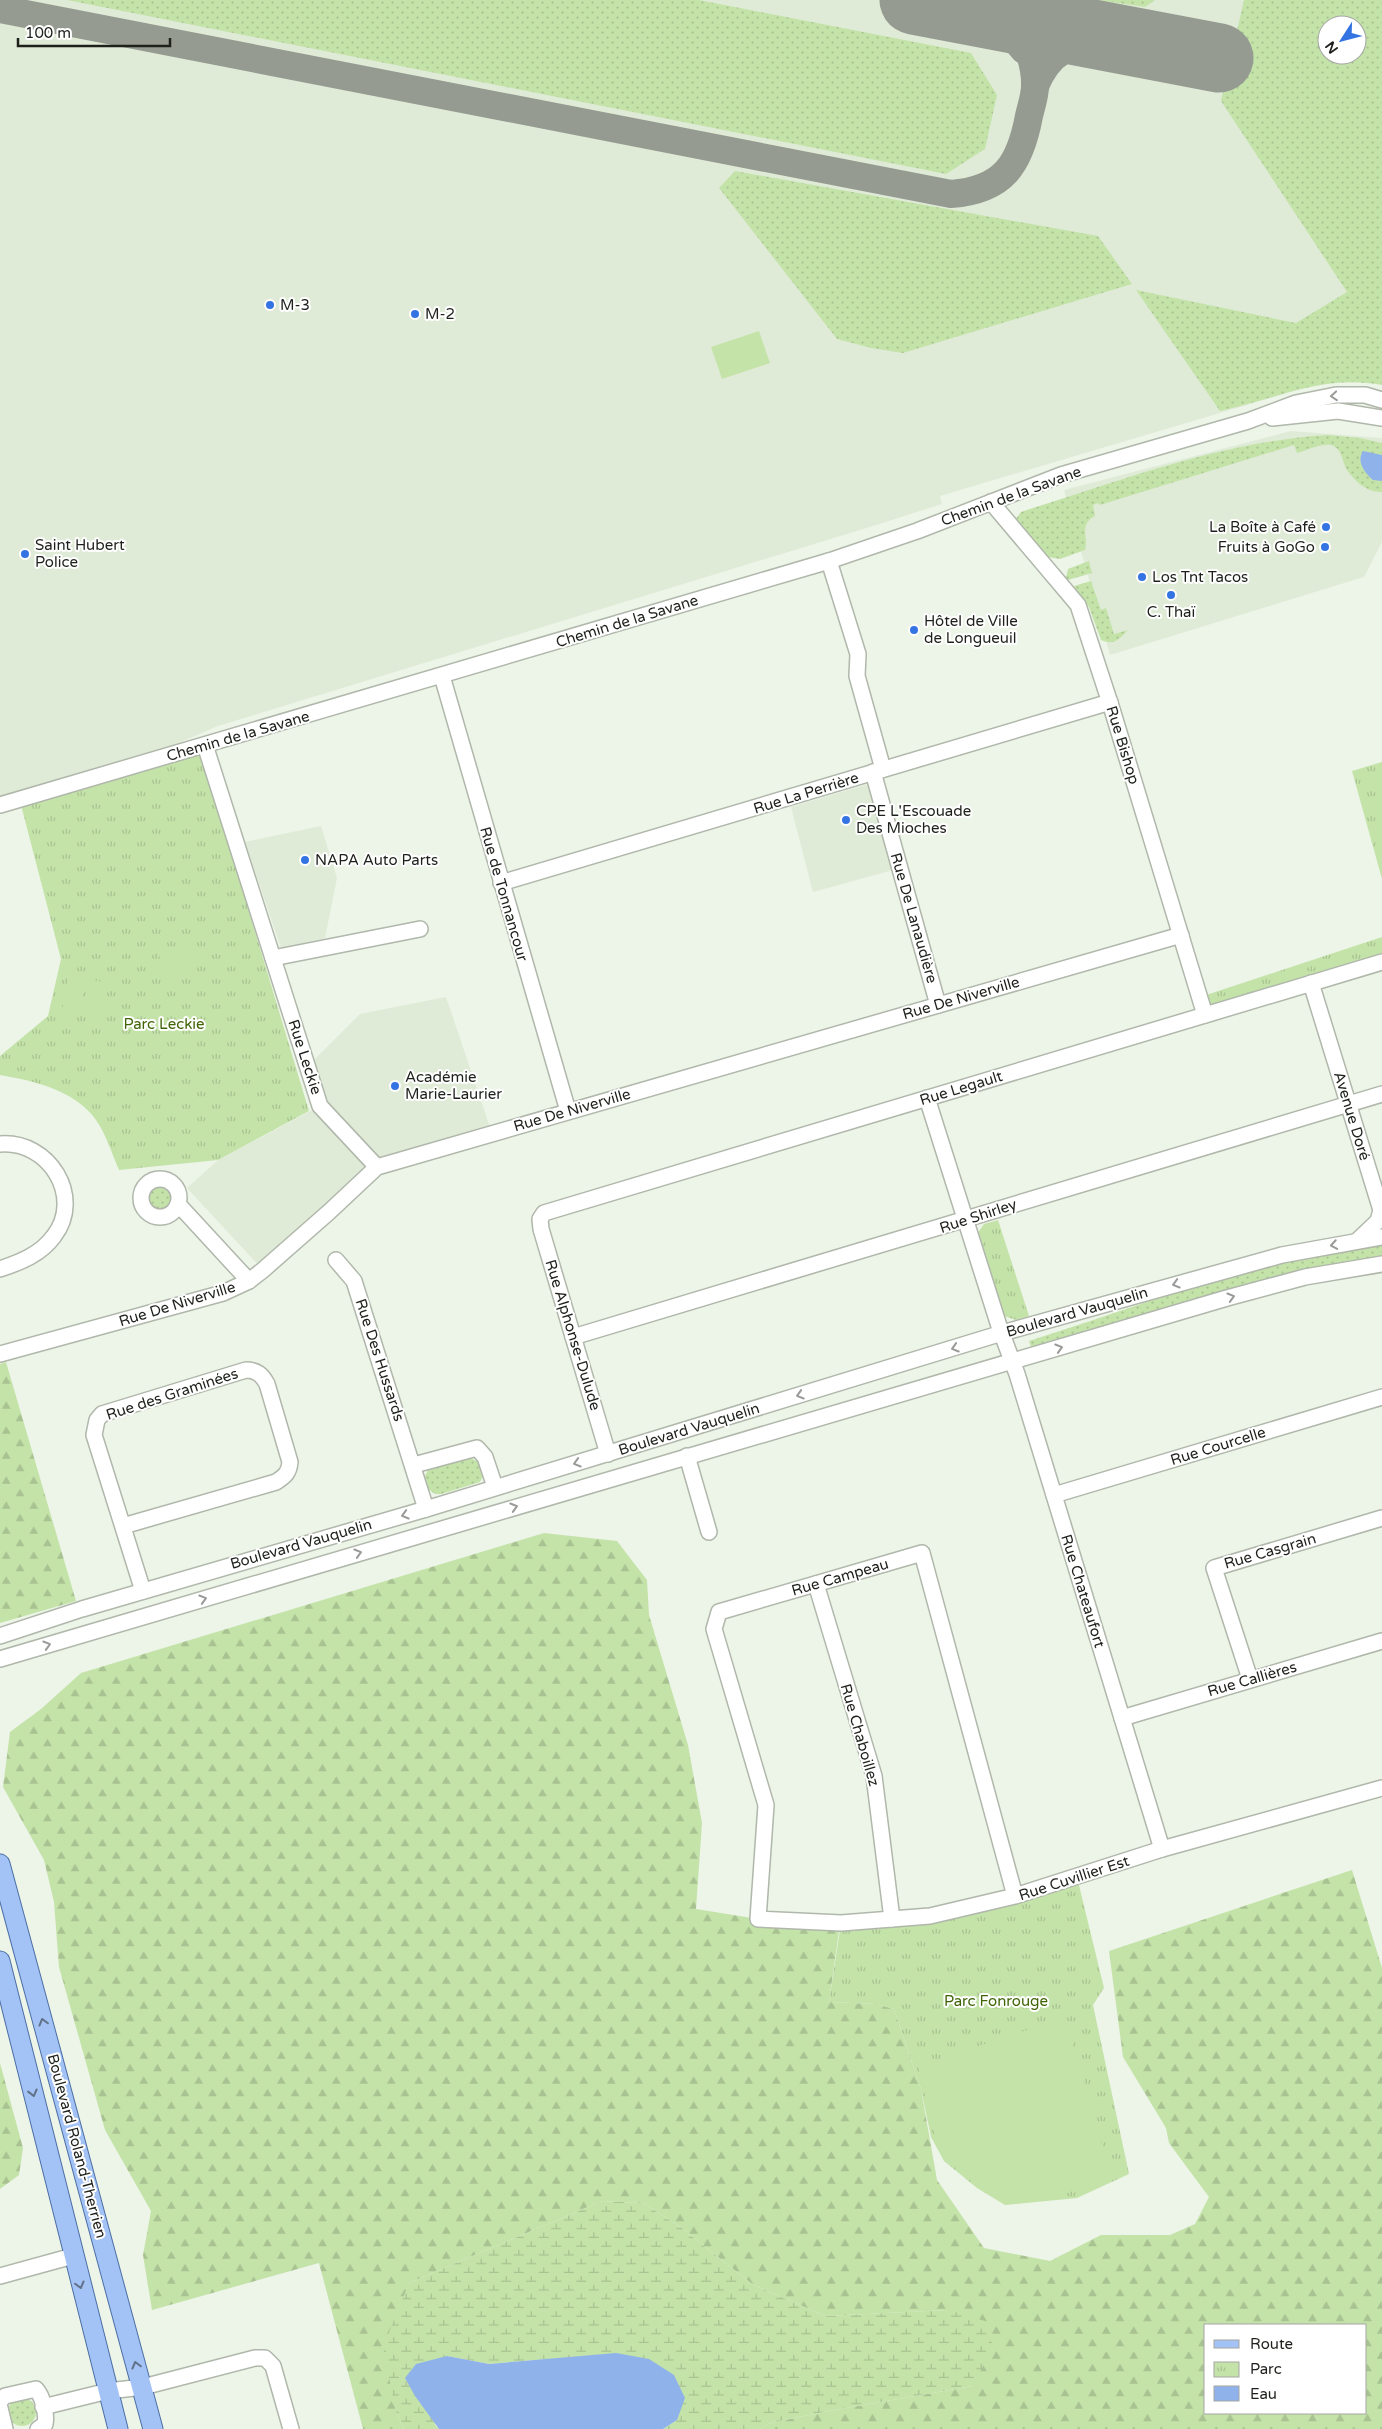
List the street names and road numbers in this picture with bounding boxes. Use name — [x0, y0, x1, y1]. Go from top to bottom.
street label: Chemin de la Savane — [938, 462, 1084, 530]
street label: Chemin de la Savane — [554, 591, 700, 651]
street label: Rue Bishop — [1103, 704, 1143, 786]
street label: Chemin de la Savane — [164, 707, 312, 765]
street label: Rue La Perrière — [751, 768, 861, 818]
street label: Rue de Tonnancour — [476, 825, 532, 964]
street label: Rue De Lanaudière — [887, 851, 941, 985]
street label: Rue De Niverville — [900, 973, 1022, 1023]
street label: Rue Leckie — [284, 1017, 326, 1097]
street label: Rue Legault — [917, 1067, 1005, 1109]
street label: Avenue Doré — [1330, 1070, 1374, 1162]
street label: Rue De Niverville — [511, 1085, 633, 1135]
street label: Rue Shirley — [937, 1195, 1019, 1237]
street label: Rue Alphonse-Dulude — [541, 1257, 605, 1413]
street label: Rue De Niverville — [117, 1278, 237, 1330]
street label: Boulevard Vauquelin — [1004, 1283, 1150, 1341]
street label: Rue Des Hussards — [352, 1296, 408, 1424]
street label: Rue des Graminées — [104, 1364, 240, 1424]
street label: Boulevard Vauquelin — [616, 1399, 762, 1459]
street label: Rue Courcelle — [1168, 1423, 1268, 1469]
street label: Boulevard Vauquelin — [228, 1515, 374, 1573]
street label: Rue Casgrain — [1222, 1529, 1318, 1573]
street label: Rue Chateaufort — [1057, 1532, 1109, 1650]
street label: Rue Campeau — [789, 1555, 891, 1599]
street label: Rue Callières — [1205, 1658, 1299, 1700]
street label: Rue Chaboillez — [837, 1682, 883, 1788]
street label: Rue Cuvillier Est — [1017, 1852, 1132, 1904]
street label: Boulevard Roland-Therrien — [44, 2052, 110, 2240]

